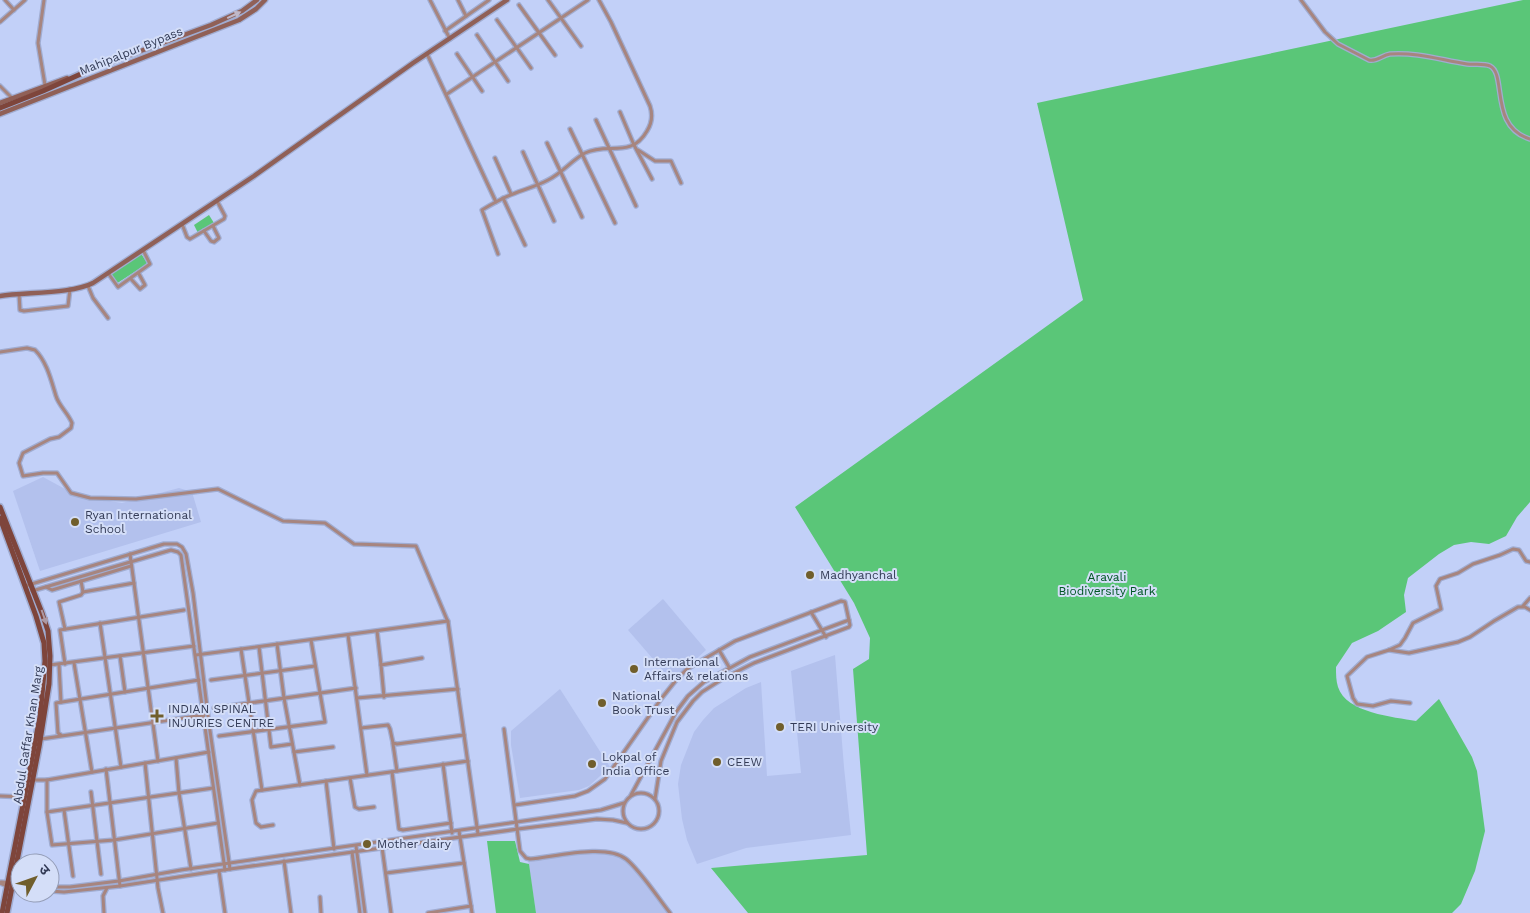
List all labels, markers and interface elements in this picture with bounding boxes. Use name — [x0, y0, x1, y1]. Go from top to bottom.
one-way arrow — [227, 11, 241, 19]
street label: Mahipalpur Bypass — [77, 24, 185, 78]
place label: Ryan International School — [85, 508, 192, 536]
marker: Ryan International School — [69, 516, 81, 528]
place label: Madhyanchal — [820, 568, 897, 582]
marker: Madhyanchal — [804, 569, 816, 581]
park label: Aravali Biodiversity Park — [1058, 570, 1156, 598]
one-way arrow — [40, 610, 48, 625]
place label: International Affairs & relations — [644, 655, 748, 683]
marker: International Affairs & relations — [628, 663, 640, 675]
street label: Abdul Gaffar Khan Marg — [10, 665, 46, 805]
place label: National Book Trust — [612, 689, 675, 717]
marker: National Book Trust — [596, 697, 608, 709]
place label: INDIAN SPINAL INJURIES CENTRE — [168, 702, 275, 730]
marker: INDIAN SPINAL INJURIES CENTRE — [150, 709, 164, 723]
place label: TERI University — [790, 720, 879, 734]
marker: TERI University — [774, 721, 786, 733]
place label: Lokpal of India Office — [602, 750, 670, 778]
place label: CEEW — [727, 755, 763, 769]
marker: CEEW — [711, 756, 723, 768]
marker: Lokpal of India Office — [586, 758, 598, 770]
place label: Mother dairy — [377, 837, 452, 851]
marker: Mother dairy — [361, 838, 373, 850]
north arrow — [10, 853, 60, 903]
text: उ — [36, 861, 54, 878]

